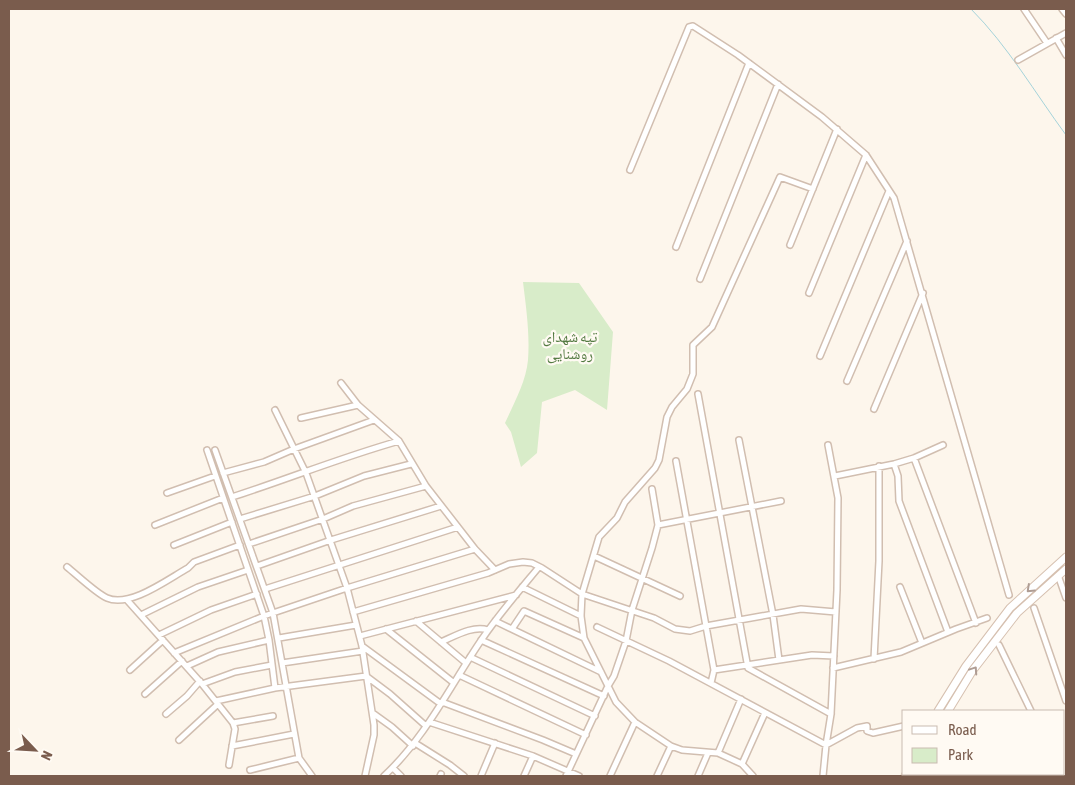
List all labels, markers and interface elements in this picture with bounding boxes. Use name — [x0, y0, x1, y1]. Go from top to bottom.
park label: تپه شهدای روشنایی — [543, 328, 598, 364]
one-way arrow — [1026, 583, 1035, 592]
one-way arrow — [968, 666, 977, 676]
legend — [902, 710, 1065, 775]
text: Road — [948, 721, 977, 738]
north arrow — [10, 725, 60, 775]
text: Park — [948, 746, 973, 763]
text: N — [38, 748, 56, 763]

